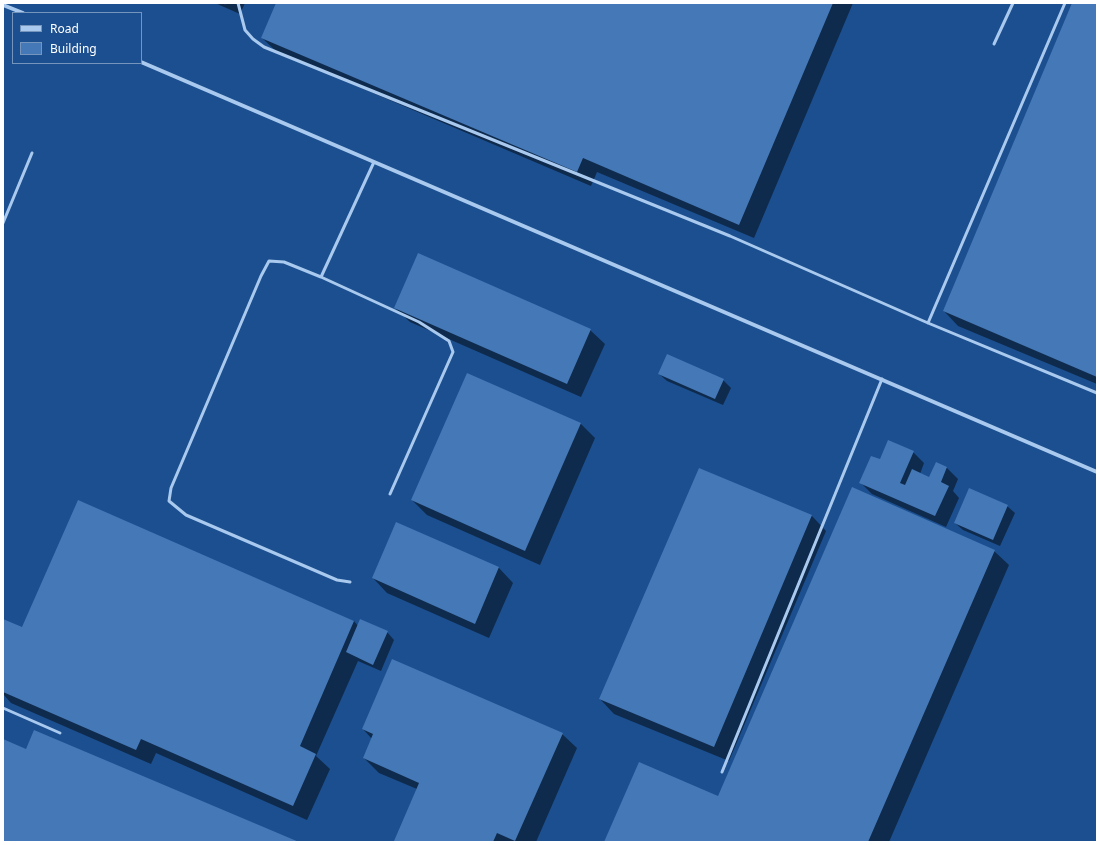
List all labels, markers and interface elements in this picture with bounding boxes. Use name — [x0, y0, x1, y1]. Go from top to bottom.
legend — [12, 12, 142, 64]
text: Road — [50, 20, 79, 37]
text: Building — [50, 40, 97, 57]

